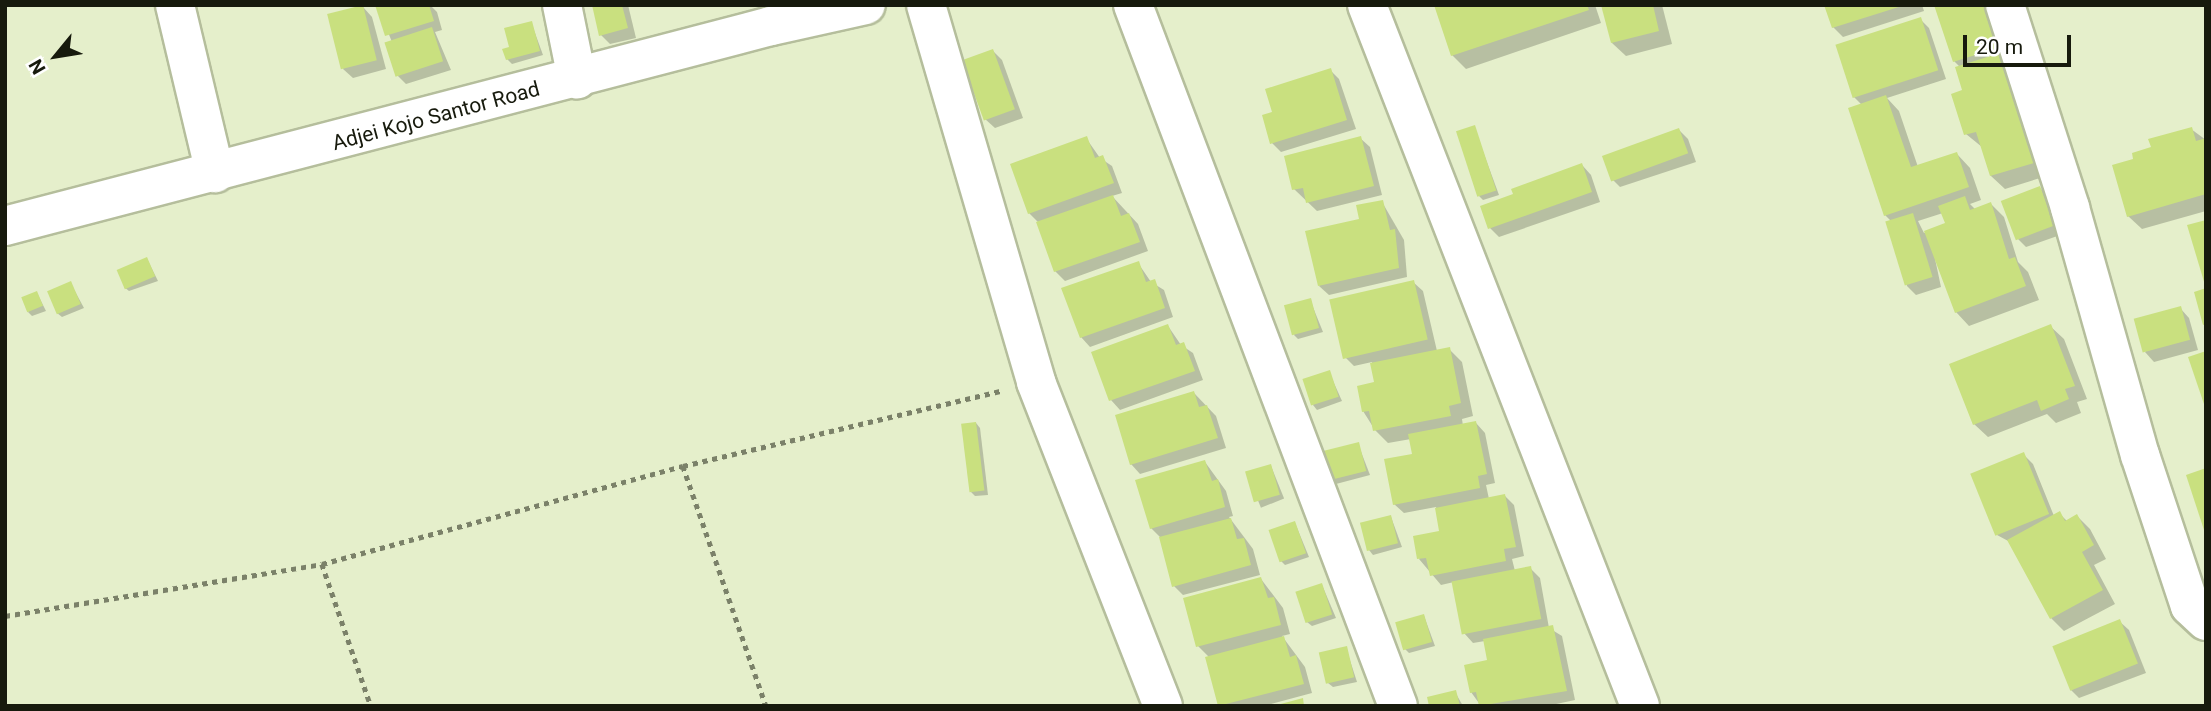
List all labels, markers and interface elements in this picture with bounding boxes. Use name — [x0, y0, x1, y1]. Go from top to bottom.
north arrow — [21, 21, 91, 91]
scale bar — [1966, 21, 2074, 65]
text: 20 m — [1976, 35, 2023, 59]
text: N — [24, 55, 51, 78]
street label: Adjei Kojo Santor Road — [330, 76, 542, 156]

